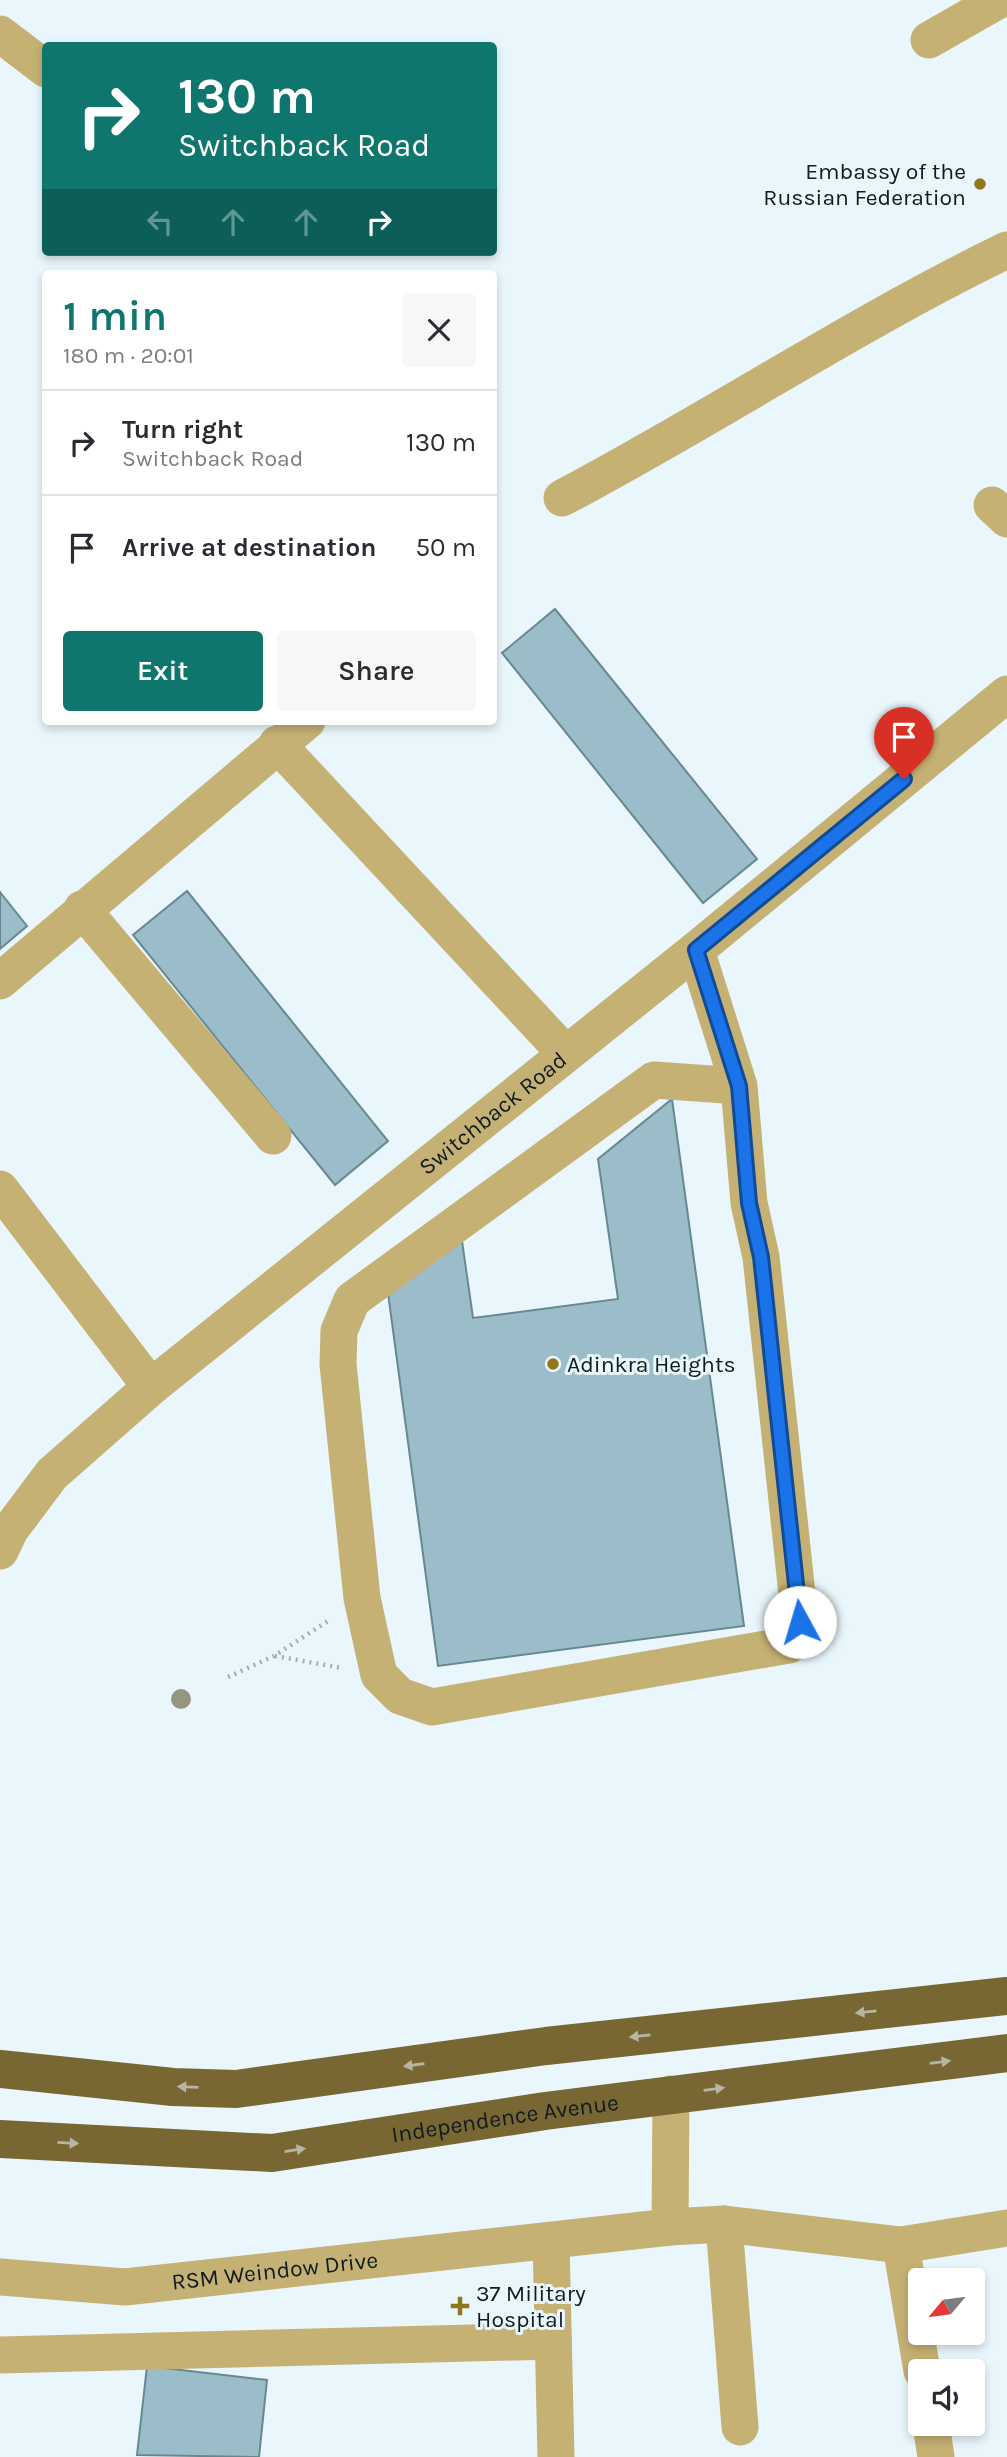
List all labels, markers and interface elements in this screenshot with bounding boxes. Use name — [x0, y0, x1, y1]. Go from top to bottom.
text: 130 m — [178, 68, 316, 125]
icon: right — [63, 70, 154, 161]
text: Switchback Road — [178, 127, 430, 164]
place label: Embassy of the Russian Federation — [763, 158, 966, 211]
marker: Embassy of the Russian Federation — [972, 176, 988, 192]
icon: left — [141, 203, 179, 241]
icon: ahead — [214, 203, 252, 241]
icon: ahead — [287, 203, 325, 241]
icon: right — [360, 203, 398, 241]
text: 1 min — [63, 291, 167, 341]
button: close — [402, 293, 476, 367]
text: 180 m · 20:01 — [63, 342, 194, 369]
text: Turn right — [122, 414, 243, 445]
icon: right — [63, 424, 101, 462]
text: 130 m — [406, 427, 476, 458]
text: Switchback Road — [122, 445, 303, 472]
icon: arrive — [63, 529, 101, 567]
text: Arrive at destination — [122, 532, 376, 563]
text: 50 m — [415, 532, 476, 563]
button: Exit — [63, 631, 263, 711]
button: Share — [277, 631, 476, 711]
pin — [874, 707, 934, 779]
icon: arrive — [885, 718, 923, 756]
street label: Switchback Road — [413, 1046, 572, 1180]
place label: Adinkra Heights — [567, 1351, 736, 1378]
marker: Adinkra Heights — [545, 1356, 561, 1372]
position arrow — [763, 1585, 837, 1659]
one-way arrow — [855, 2006, 877, 2017]
one-way arrow — [629, 2031, 651, 2042]
one-way arrow — [929, 2056, 951, 2067]
one-way arrow — [403, 2059, 425, 2070]
one-way arrow — [177, 2082, 199, 2093]
one-way arrow — [703, 2083, 725, 2094]
street label: Independence Avenue — [390, 2088, 620, 2148]
one-way arrow — [57, 2137, 79, 2148]
one-way arrow — [284, 2144, 306, 2155]
street label: RSM Weindow Drive — [170, 2246, 379, 2295]
north arrow — [908, 2268, 985, 2345]
map controls — [908, 2268, 985, 2436]
place label: 37 Military Hospital — [476, 2280, 586, 2333]
marker: 37 Military Hospital — [450, 2296, 470, 2316]
button: sound — [908, 2359, 985, 2436]

